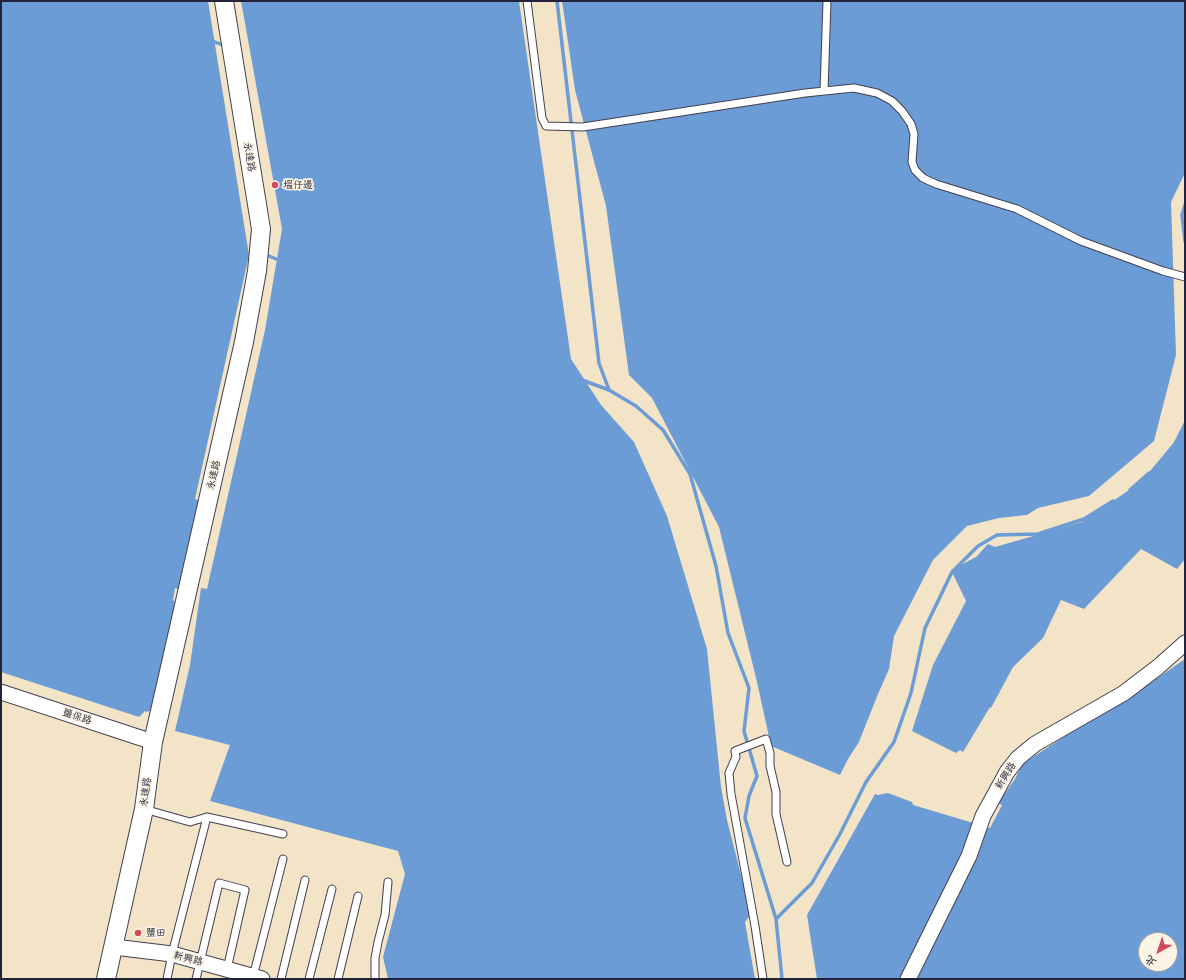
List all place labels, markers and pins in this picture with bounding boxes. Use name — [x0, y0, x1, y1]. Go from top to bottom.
place label: 塭仔邊 — [283, 179, 313, 191]
marker: 塭仔邊 — [270, 180, 280, 190]
place label: 鹽田 — [146, 927, 166, 939]
marker: 鹽田 — [133, 928, 143, 938]

